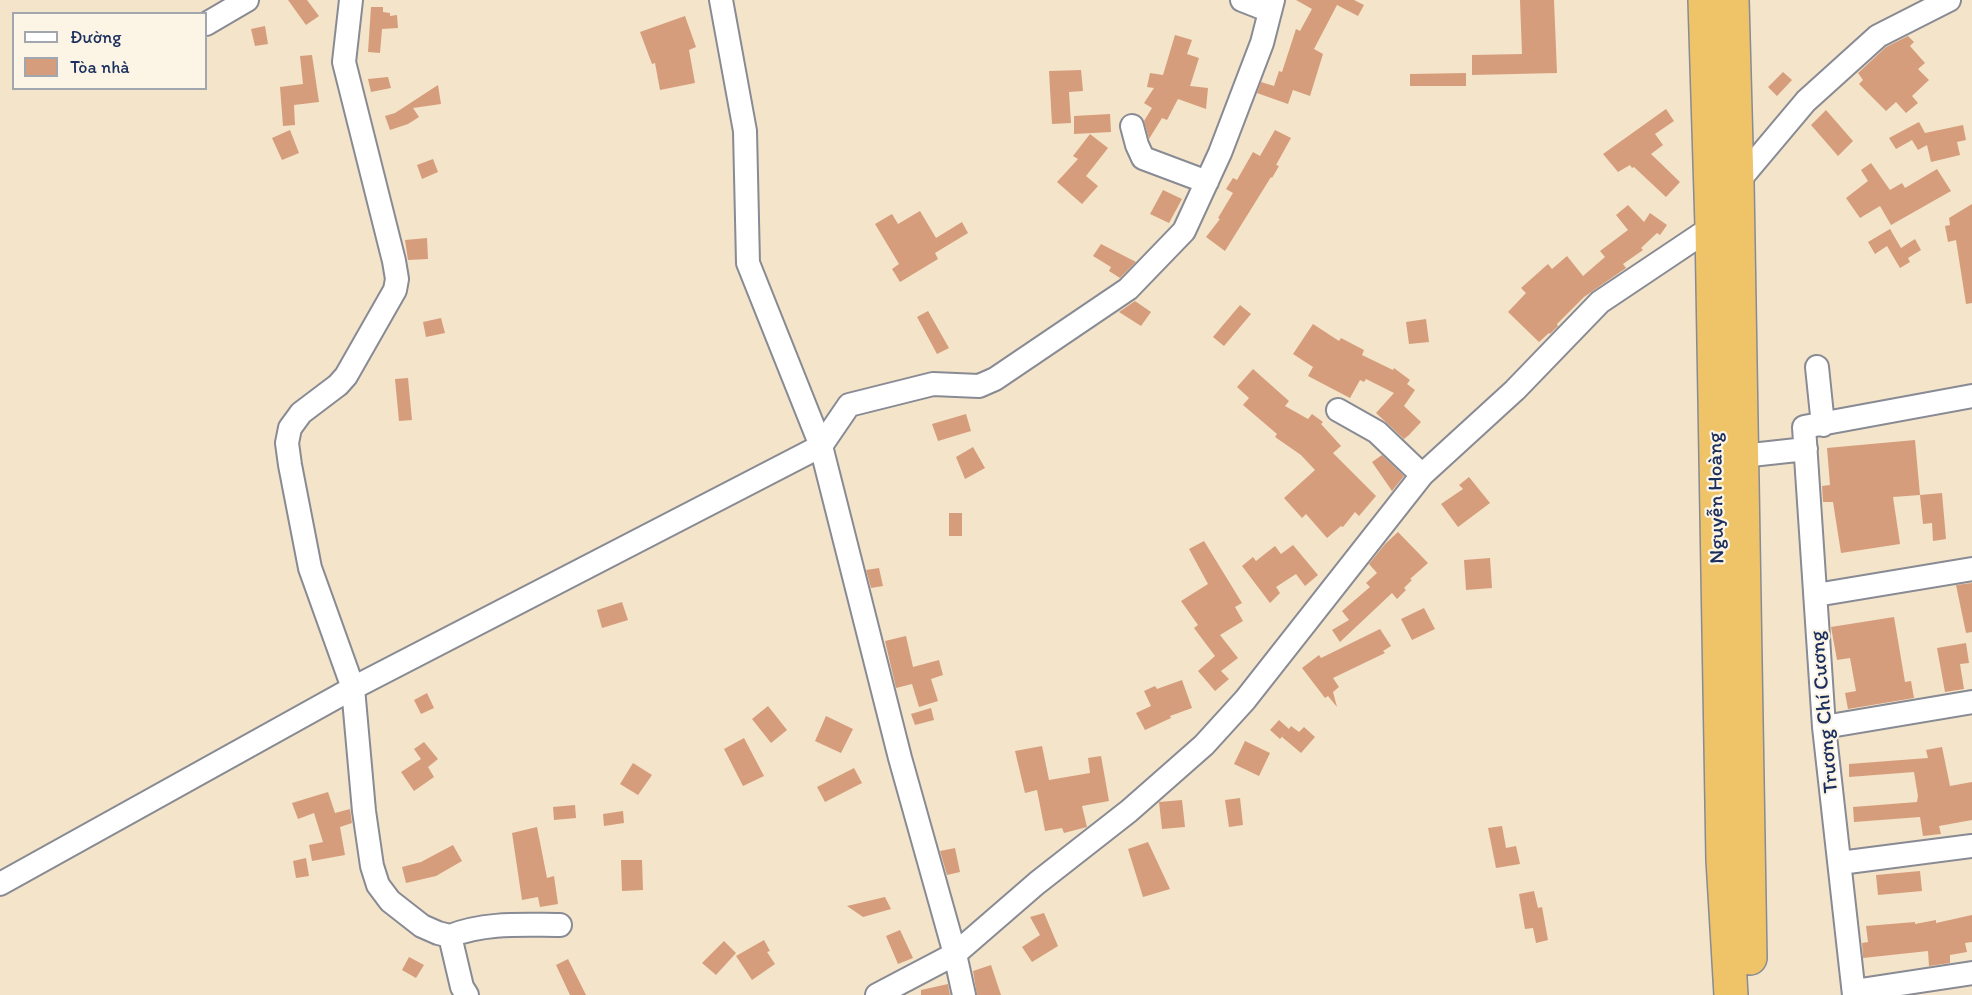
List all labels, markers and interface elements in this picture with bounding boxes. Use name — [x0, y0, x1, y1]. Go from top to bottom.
legend — [12, 12, 207, 90]
text: Đường — [70, 26, 121, 48]
text: Tòa nhà — [70, 56, 130, 78]
street label: Nguyễn Hoàng — [1703, 432, 1731, 564]
street label: Trương Chí Cương — [1805, 630, 1845, 794]

